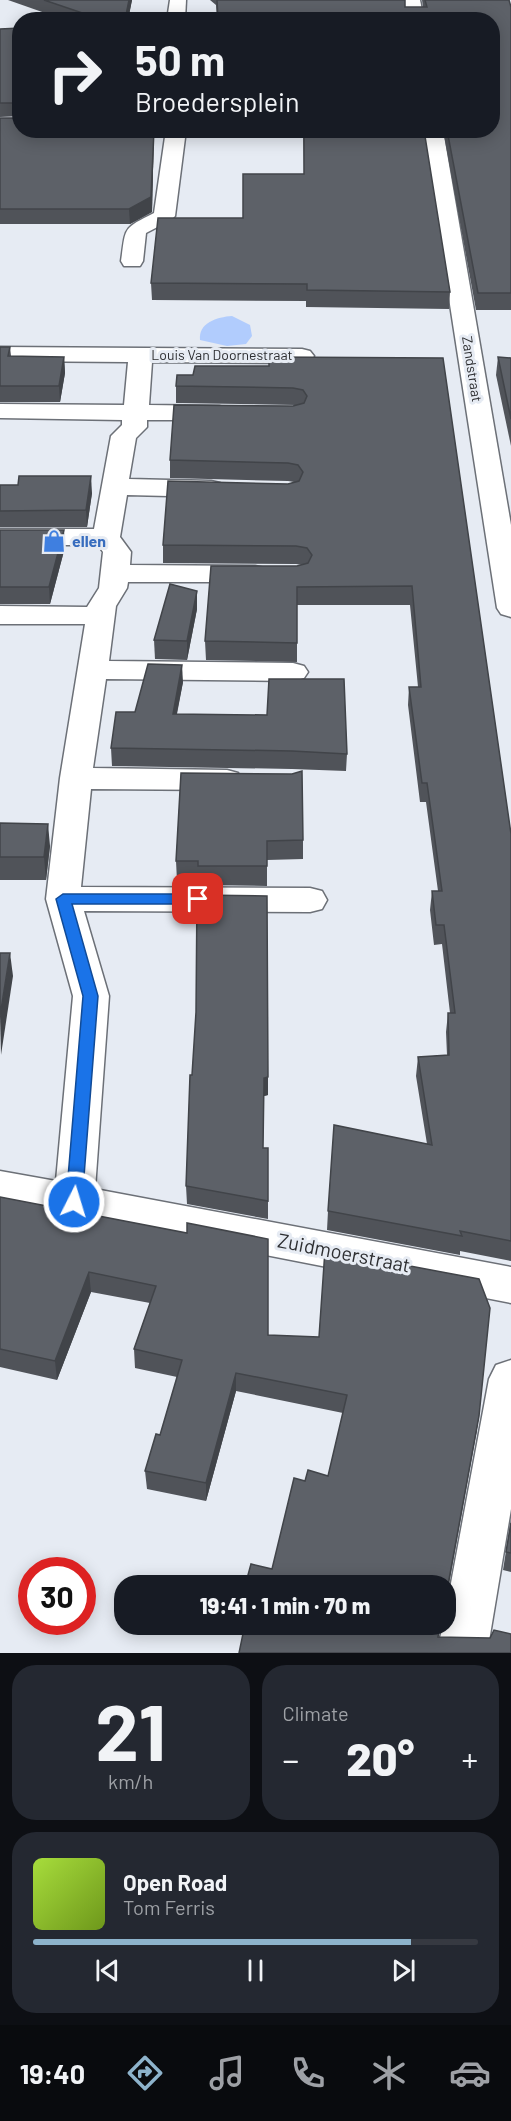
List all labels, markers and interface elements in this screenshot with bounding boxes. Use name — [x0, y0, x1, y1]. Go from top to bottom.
text: 50 m — [135, 34, 225, 84]
icon: right — [36, 36, 114, 114]
text: Broedersplein — [135, 85, 300, 117]
street label: Zandstraat — [459, 335, 486, 403]
street label: Louis Van Doornestraat — [151, 346, 293, 363]
shop icon: ellen — [41, 528, 67, 554]
place label: ellen — [72, 531, 106, 550]
pin — [172, 873, 223, 924]
icon: arrive — [181, 882, 214, 915]
position arrow — [42, 1170, 106, 1234]
street label: Zuidmoerstraat — [276, 1227, 413, 1277]
speed limit sign: 30 — [18, 1557, 96, 1635]
text: 19:41 · 1 min · 70 m — [200, 1592, 370, 1618]
text: 21 — [95, 1683, 166, 1777]
text: Climate — [283, 1701, 349, 1725]
text: 20° — [346, 1731, 414, 1785]
text: − — [283, 1739, 299, 1779]
text: + — [462, 1739, 478, 1779]
text: km/h — [108, 1769, 153, 1793]
text: Open Road — [123, 1869, 227, 1895]
text: Tom Ferris — [123, 1895, 215, 1919]
icon: previous — [91, 1954, 124, 1987]
icon: pause — [239, 1954, 272, 1987]
icon: next — [387, 1954, 420, 1987]
icon: directions — [124, 2052, 166, 2094]
icon: music — [206, 2052, 248, 2094]
icon: phone — [287, 2052, 329, 2094]
icon: climate — [368, 2052, 410, 2094]
icon: car — [449, 2052, 491, 2094]
text: 19:40 — [20, 2057, 85, 2089]

